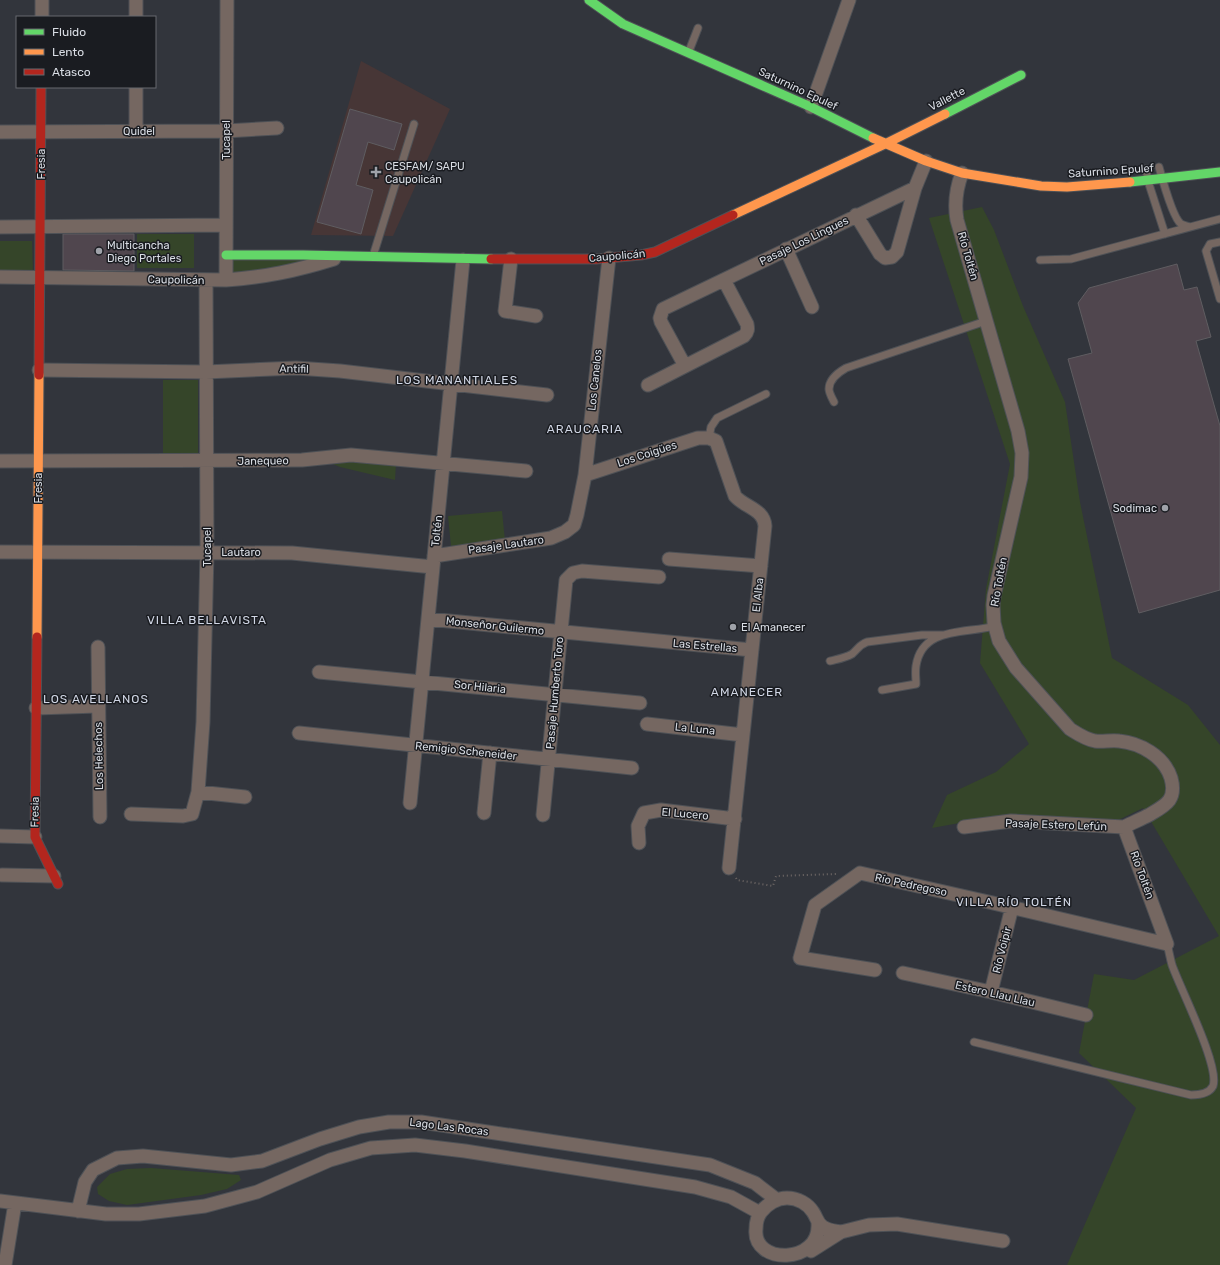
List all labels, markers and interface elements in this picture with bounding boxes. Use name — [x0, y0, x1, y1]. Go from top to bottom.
legend — [16, 16, 156, 88]
text: Fluido — [52, 25, 86, 39]
text: Lento — [52, 45, 84, 59]
text: Atasco — [52, 65, 91, 79]
street label: Saturnino Epulef — [756, 65, 840, 113]
street label: Vallette — [927, 84, 967, 114]
street label: Tucapel — [220, 120, 233, 160]
street label: Quidel — [123, 125, 155, 138]
street label: Fresia — [35, 149, 48, 179]
place label: CESFAM/ SAPU Caupolicán — [385, 160, 465, 186]
street label: Saturnino Epulef — [1068, 161, 1155, 180]
marker: CESFAM/ SAPU Caupolicán — [370, 166, 382, 178]
street label: Pasaje Los Lingues — [757, 214, 851, 268]
street label: Río Toltén — [955, 230, 981, 282]
place label: Multicancha Diego Portales — [107, 239, 182, 265]
marker: Multicancha Diego Portales — [94, 246, 104, 256]
street label: Caupolicán — [588, 247, 646, 265]
street label: Caupolicán — [147, 273, 205, 287]
street label: Los Canelos — [585, 348, 605, 411]
street label: Antifil — [279, 362, 309, 376]
district label: LOS MANANTIALES — [396, 373, 518, 387]
district label: ARAUCARIA — [547, 422, 623, 436]
street label: Los Coigües — [616, 438, 679, 470]
street label: Janequeo — [237, 454, 289, 468]
street label: Fresia — [32, 473, 45, 503]
place label: Sodimac — [1113, 502, 1157, 515]
marker: Sodimac — [1160, 503, 1170, 513]
street label: Toltén — [429, 515, 445, 547]
street label: Tucapel — [201, 527, 214, 567]
street label: Pasaje Lautaro — [467, 533, 545, 557]
street label: Lautaro — [221, 546, 261, 559]
street label: Río Toltén — [988, 556, 1010, 608]
street label: El Alba — [750, 577, 766, 613]
district label: VILLA BELLAVISTA — [147, 613, 267, 627]
street label: Monseñor Guilermo — [445, 614, 545, 638]
place label: El Amanecer — [741, 621, 806, 634]
marker: El Amanecer — [728, 622, 738, 632]
street label: Pasaje Humberto Toro — [544, 636, 566, 750]
street label: Las Estrellas — [672, 637, 738, 655]
street label: Sor Hilaria — [453, 678, 507, 696]
district label: AMANECER — [711, 685, 783, 699]
district label: LOS AVELLANOS — [43, 692, 149, 706]
street label: La Luna — [674, 720, 716, 738]
street label: Los Helechos — [92, 721, 106, 790]
street label: Remigio Scheneider — [415, 739, 518, 763]
street label: Fresia — [28, 796, 42, 828]
street label: El Lucero — [661, 805, 709, 823]
street label: Pasaje Estero Lefún — [1005, 817, 1107, 833]
street label: Río Toltén — [1127, 849, 1157, 901]
street label: Río Pedregoso — [874, 871, 948, 899]
district label: VILLA RÍO TOLTÉN — [956, 895, 1072, 909]
street label: Río Voipir — [990, 925, 1014, 975]
street label: Estero Llau Llau — [954, 978, 1036, 1010]
street label: Lago Las Rocas — [409, 1116, 490, 1138]

